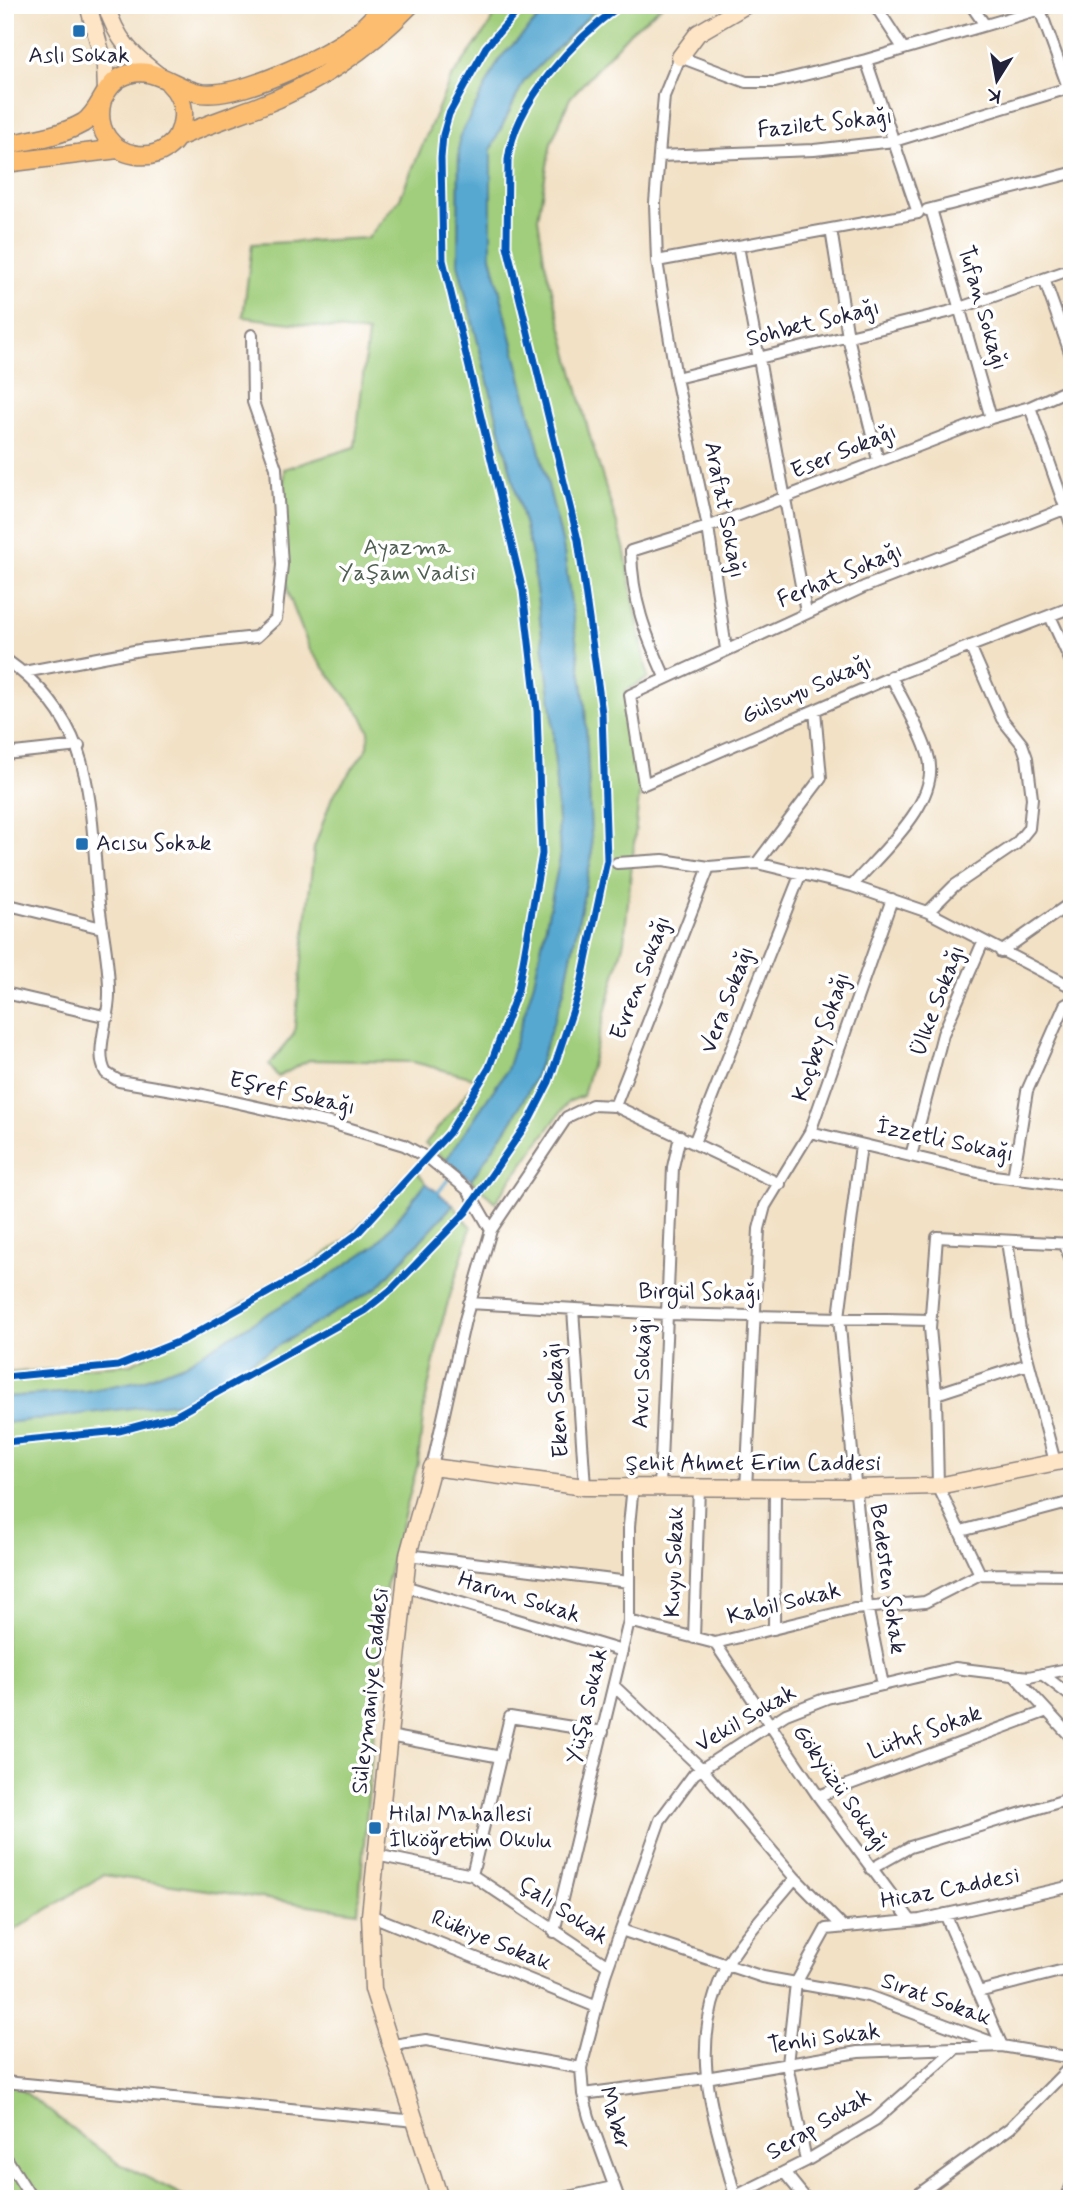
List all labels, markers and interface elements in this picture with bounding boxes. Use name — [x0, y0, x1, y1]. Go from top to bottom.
marker: Aslı Sokak — [71, 23, 87, 39]
place label: Aslı Sokak — [28, 41, 130, 71]
north arrow — [962, 46, 1032, 116]
text: K — [984, 82, 1003, 109]
street label: Fazilet Sokağı — [756, 102, 894, 146]
street label: Tufan Sokağı — [950, 242, 1014, 374]
street label: Sohbet Sokağı — [743, 293, 883, 355]
street label: Eser Sokağı — [787, 417, 901, 487]
street label: Arafat Sokağı — [696, 439, 752, 581]
park label: Ayazma Yaşam Vadisi — [339, 533, 475, 589]
street label: Ferhat Sokağı — [773, 536, 907, 616]
street label: Gülsuyu Sokağı — [737, 648, 877, 732]
place label: Acısu Sokak — [96, 829, 211, 859]
marker: Acısu Sokak — [74, 836, 90, 852]
street label: Evren Sokağı — [604, 911, 678, 1045]
street label: Ülke Sokağı — [903, 941, 973, 1061]
street label: Vera Sokağı — [694, 942, 762, 1058]
street label: Koçbey Sokağı — [786, 968, 858, 1106]
street label: Eşref Sokağı — [226, 1065, 358, 1123]
street label: İzzetli Sokağı — [874, 1112, 1016, 1170]
street label: Birgül Sokağı — [638, 1277, 762, 1311]
street label: Avcı Sokağı — [626, 1317, 660, 1429]
street label: Eken Sokağı — [539, 1341, 577, 1459]
street label: Şehit Ahmet Erim Caddesi — [625, 1449, 881, 1479]
street label: Bedesten Sokak — [862, 1502, 912, 1656]
street label: Kuyu Sokak — [658, 1506, 692, 1618]
street label: Harun Sokak — [454, 1565, 584, 1631]
street label: Kabil Sokak — [724, 1575, 844, 1633]
street label: Süleymaniye Caddesi — [345, 1586, 397, 1796]
street label: Yüşa Sokak — [560, 1645, 616, 1767]
street label: Vekil Sokak — [690, 1678, 802, 1760]
street label: Lütuf Sokak — [864, 1699, 986, 1767]
street label: Gökyüzü Sokağı — [785, 1719, 895, 1859]
place label: Hilal Mahallesi İlköğretim Okulu — [389, 1800, 552, 1856]
marker: Hilal Mahallesi İlköğretim Okulu — [367, 1820, 383, 1836]
street label: Hicaz Caddesi — [878, 1861, 1022, 1917]
street label: Çalı Sokak — [512, 1870, 614, 1952]
street label: Rükiye Sokak — [427, 1903, 555, 1979]
street label: Sırat Sokak — [877, 1966, 995, 2034]
street label: Tenhi Sokak — [766, 2016, 882, 2062]
street label: Serap Sokak — [761, 2082, 877, 2168]
street label: Maber — [591, 2083, 637, 2153]

